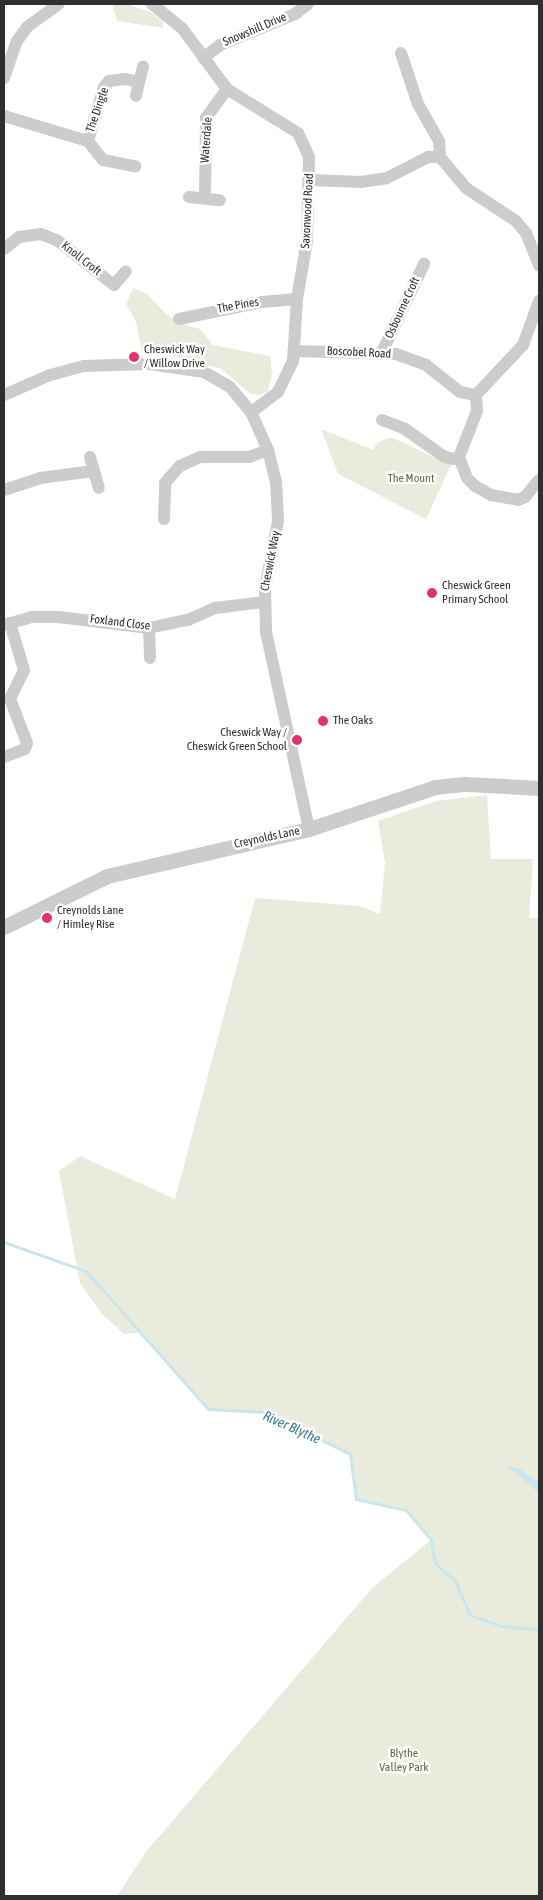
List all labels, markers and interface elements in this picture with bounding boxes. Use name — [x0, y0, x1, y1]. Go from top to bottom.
street label: Snowshill Drive — [221, 10, 289, 50]
street label: The Dingle — [84, 85, 112, 135]
street label: Waterdale — [198, 117, 216, 163]
street label: Saxonwood Road — [299, 173, 317, 249]
street label: Knoll Croft — [58, 239, 104, 279]
street label: Osbourne Croft — [382, 275, 424, 341]
street label: The Pines — [216, 295, 260, 317]
place label: Cheswick Way / Willow Drive — [144, 343, 205, 371]
street label: Boscobel Road — [326, 344, 392, 362]
marker: Cheswick Way / Willow Drive — [128, 351, 140, 363]
park label: The Mount — [388, 472, 434, 486]
street label: Cheswick Way — [258, 530, 284, 592]
place label: Cheswick Green Primary School — [442, 579, 511, 607]
marker: Cheswick Green Primary School — [426, 587, 438, 599]
street label: Foxland Close — [89, 612, 151, 634]
place label: The Oaks — [333, 714, 373, 728]
marker: The Oaks — [317, 715, 329, 727]
place label: Cheswick Way / Cheswick Green School — [187, 726, 287, 754]
marker: Cheswick Way / Cheswick Green School — [291, 734, 303, 746]
street label: Creynolds Lane — [233, 824, 301, 852]
place label: Creynolds Lane / Himley Rise — [57, 904, 124, 932]
marker: Creynolds Lane / Himley Rise — [41, 912, 53, 924]
water label: River Blythe — [261, 1407, 323, 1447]
park label: Blythe Valley Park — [379, 1747, 429, 1775]

